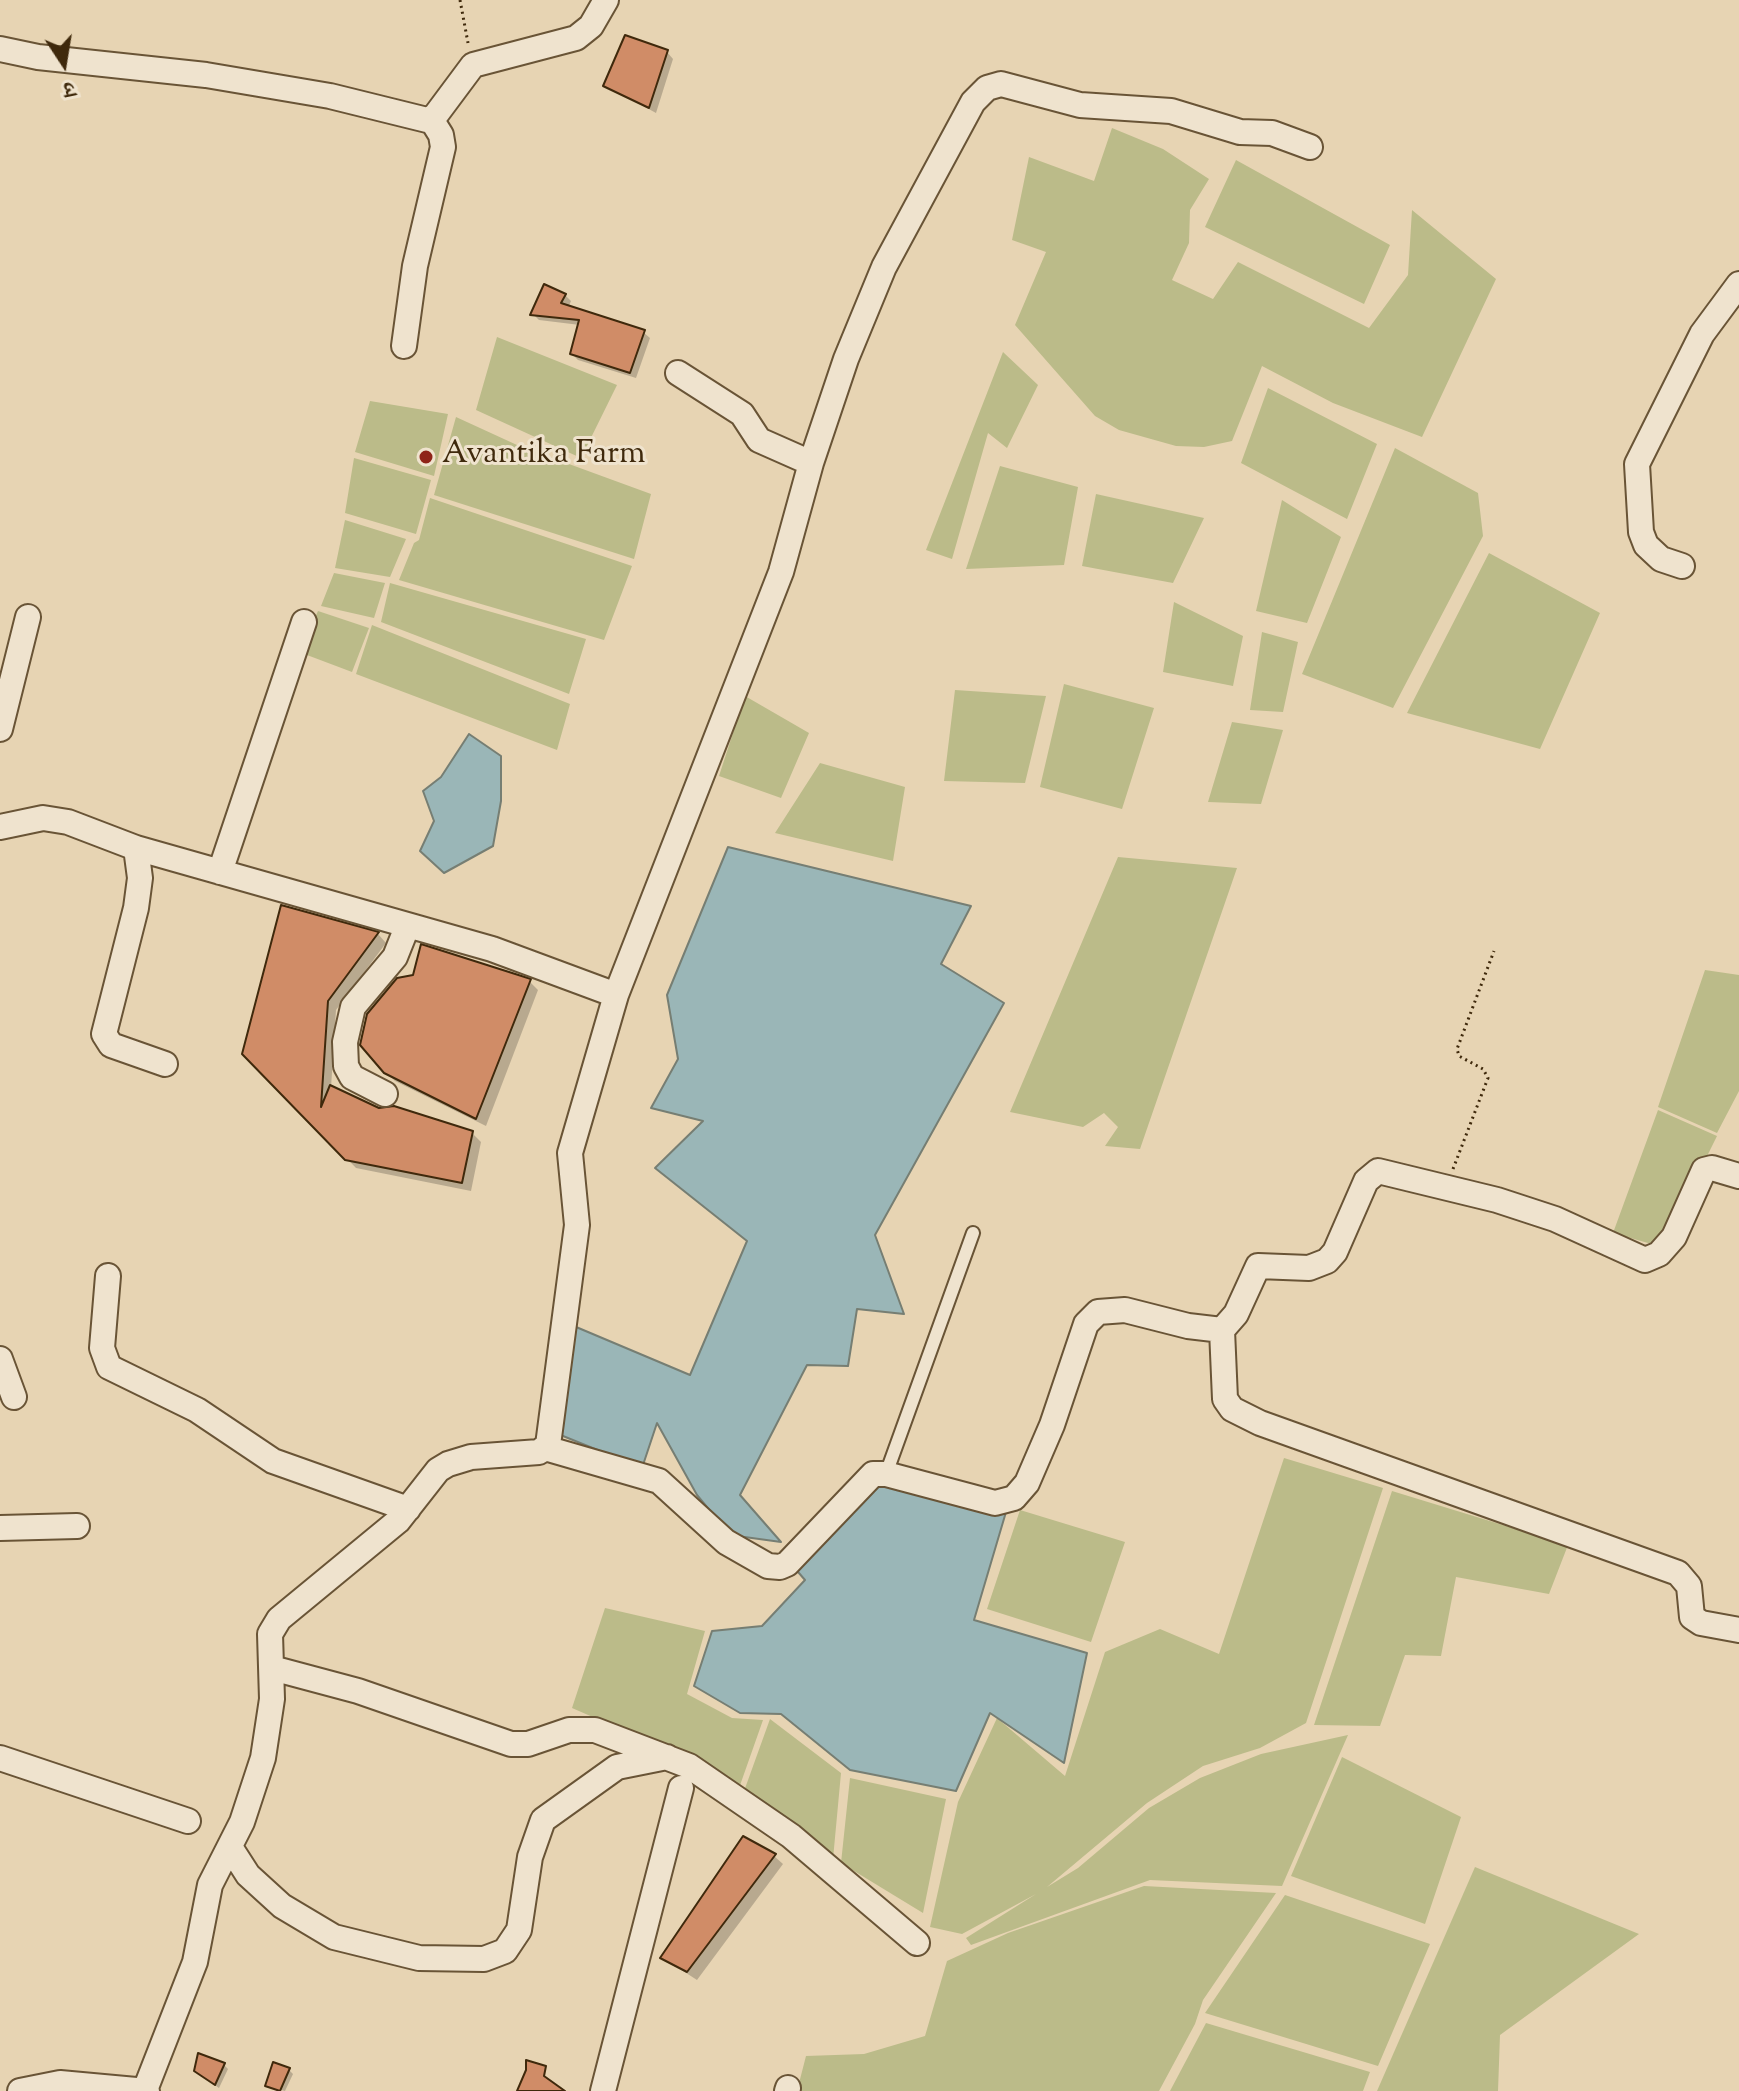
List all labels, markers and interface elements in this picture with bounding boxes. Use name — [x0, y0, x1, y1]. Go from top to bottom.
north arrow — [24, 24, 104, 104]
text: उ — [60, 71, 78, 104]
place label: Avantika Farm — [442, 438, 645, 476]
marker: Avantika Farm — [417, 448, 435, 466]

